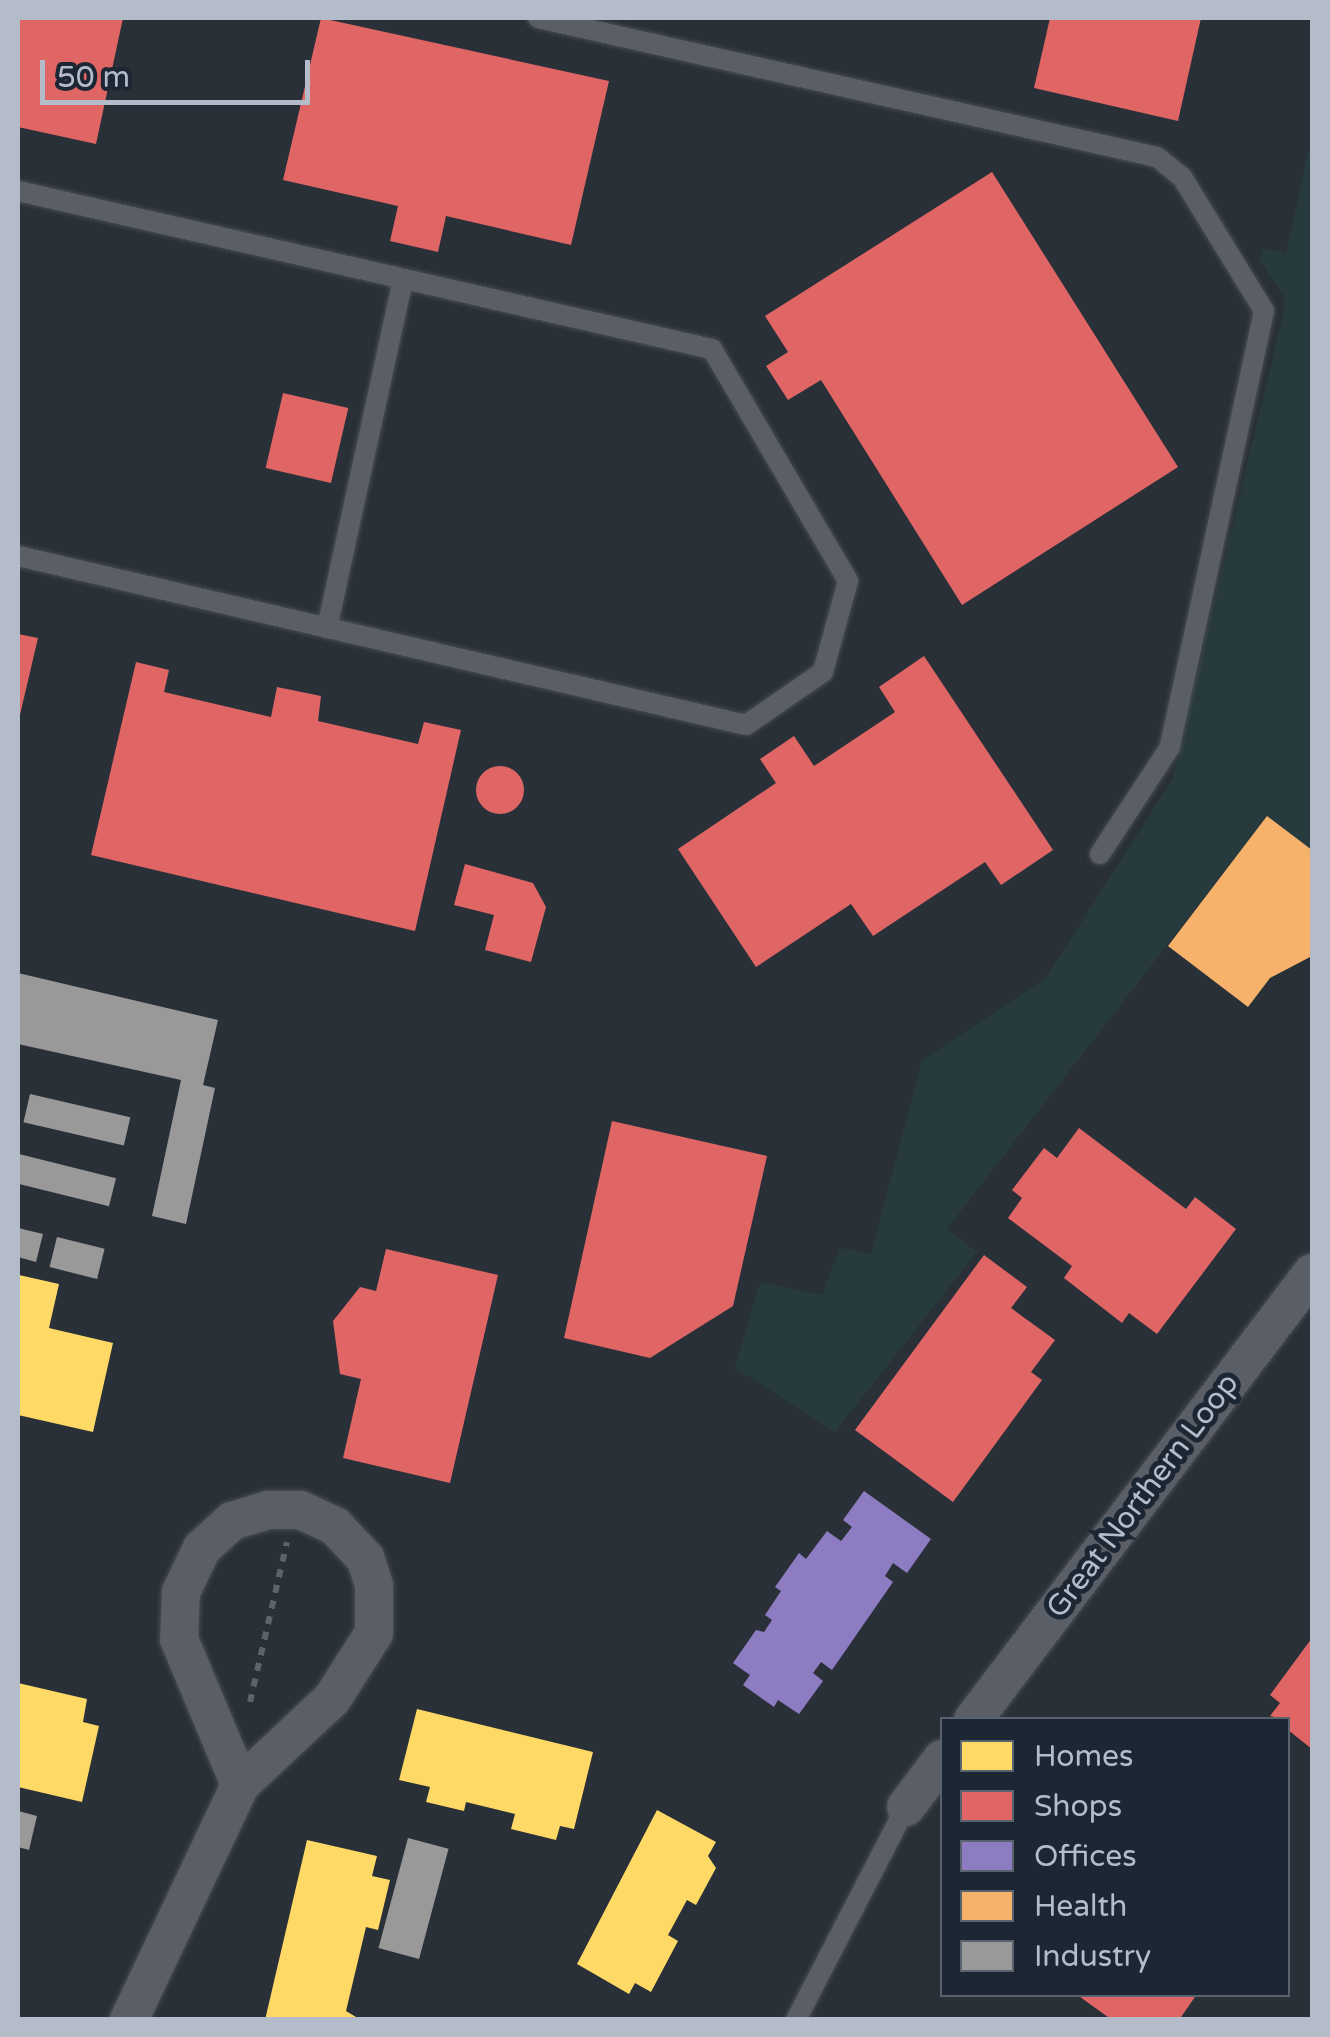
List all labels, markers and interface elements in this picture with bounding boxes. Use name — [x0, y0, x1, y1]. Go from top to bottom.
scale bar — [45, 40, 315, 102]
text: 50 m — [57, 59, 130, 96]
street label: Great Northern Loop — [1039, 1367, 1247, 1625]
legend — [940, 1717, 1290, 1997]
text: Homes — [1034, 1738, 1133, 1775]
text: Shops — [1034, 1788, 1122, 1825]
text: Offices — [1034, 1838, 1137, 1875]
text: Health — [1034, 1888, 1127, 1925]
text: Industry — [1034, 1938, 1151, 1975]

